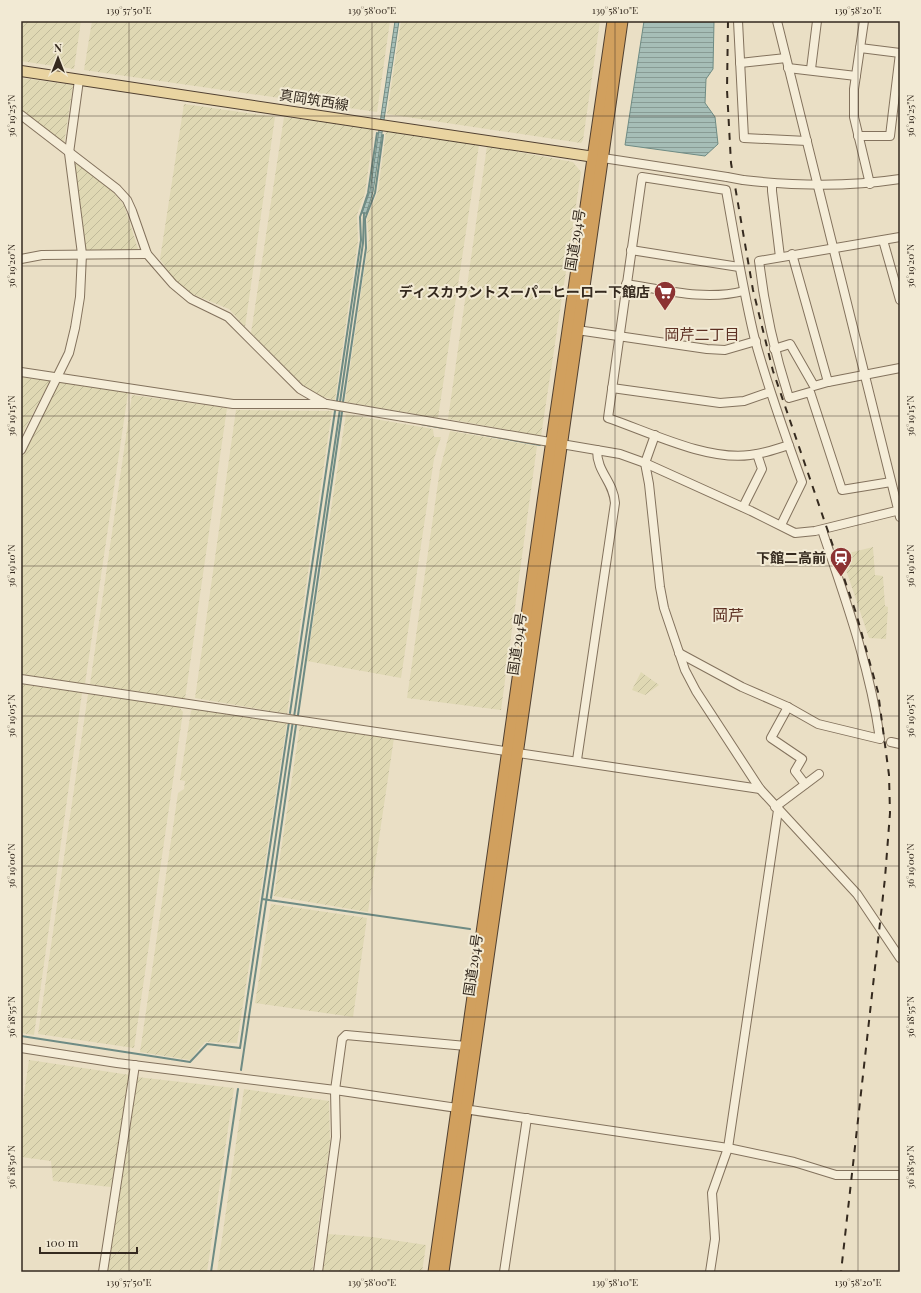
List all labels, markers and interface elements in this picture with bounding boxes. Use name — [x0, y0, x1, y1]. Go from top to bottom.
text: 139°57'50"E — [106, 3, 152, 17]
text: 139°58'00"E — [348, 3, 396, 17]
text: 139°58'10"E — [592, 3, 638, 17]
text: 139°58'20"E — [834, 3, 882, 17]
north arrow — [38, 38, 78, 78]
text: N — [54, 40, 62, 55]
street label: 真岡筑西線 — [278, 85, 350, 114]
text: 36°19'25"N — [4, 95, 18, 137]
text: 36°19'25"N — [903, 95, 917, 137]
street label: 国道294号 — [560, 207, 589, 272]
text: 36°19'20"N — [4, 244, 18, 288]
text: 36°19'20"N — [903, 244, 917, 288]
supermarket icon: ディスカウントスーパーヒーロー下館店 — [652, 279, 678, 312]
place label: ディスカウントスーパーヒーロー下館店 — [399, 282, 650, 301]
district label: 岡芹二丁目 — [664, 324, 740, 344]
text: 36°19'15"N — [4, 395, 18, 437]
text: 36°19'15"N — [903, 395, 917, 437]
text: 36°19'10"N — [4, 544, 18, 588]
text: 36°19'10"N — [903, 544, 917, 588]
station icon: 下館二高前 — [828, 545, 854, 578]
place label: 下館二高前 — [756, 548, 826, 567]
district label: 岡芹 — [712, 604, 744, 625]
street label: 国道294号 — [503, 612, 530, 676]
text: 36°19'05"N — [4, 694, 18, 738]
text: 36°19'05"N — [903, 694, 917, 738]
text: 36°19'00"N — [4, 843, 18, 889]
text: 36°19'00"N — [903, 843, 917, 889]
street label: 国道294号 — [459, 933, 486, 997]
text: 36°18'55"N — [4, 996, 18, 1038]
text: 36°18'55"N — [903, 996, 917, 1038]
text: 36°18'50"N — [4, 1145, 18, 1189]
text: 36°18'50"N — [903, 1145, 917, 1189]
scale bar — [40, 1229, 137, 1255]
text: 100 m — [46, 1234, 79, 1250]
text: 139°57'50"E — [106, 1275, 152, 1289]
text: 139°58'00"E — [348, 1275, 396, 1289]
text: 139°58'10"E — [592, 1275, 638, 1289]
text: 139°58'20"E — [834, 1275, 882, 1289]

